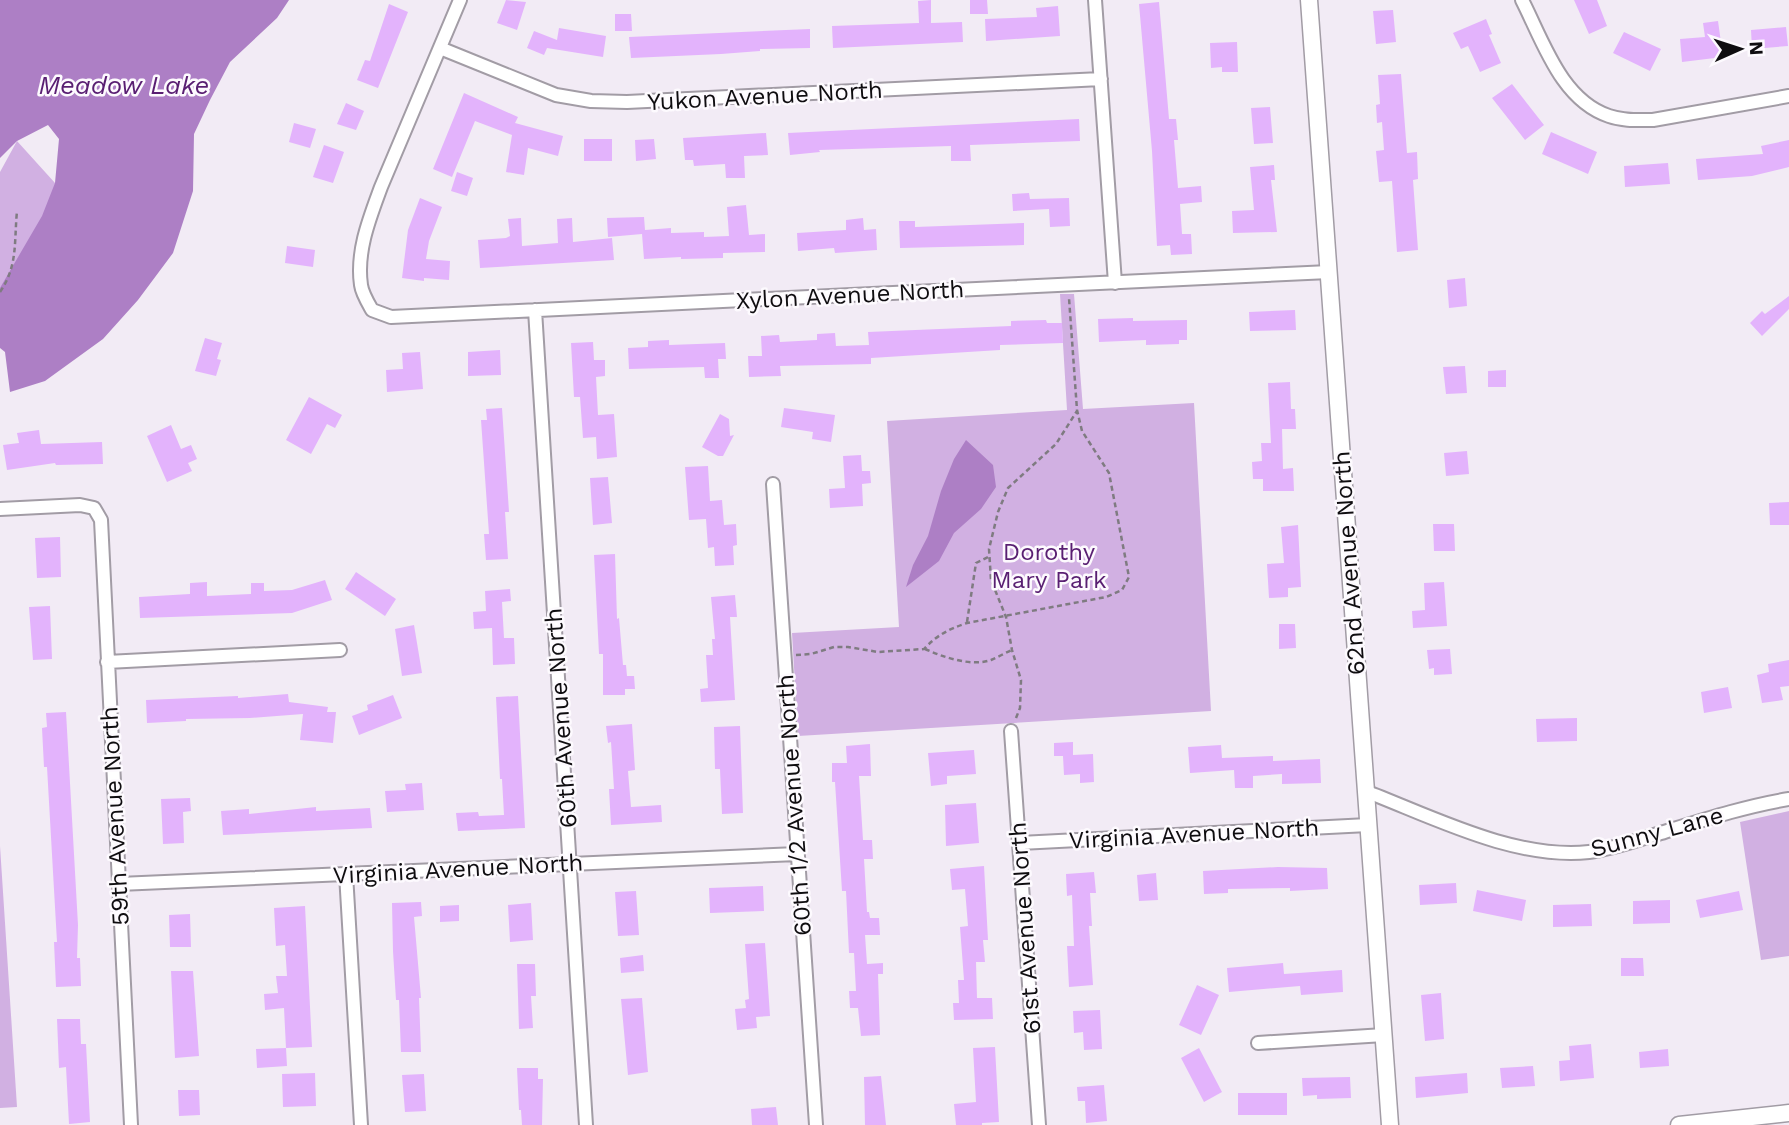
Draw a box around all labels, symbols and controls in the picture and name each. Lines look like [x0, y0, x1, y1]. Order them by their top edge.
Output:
north arrow [1705, 14, 1775, 84]
text: N [1745, 40, 1768, 56]
water label: Meadow Lake [39, 70, 209, 100]
street label: Yukon Avenue North [647, 76, 883, 116]
street label: Xylon Avenue North [735, 275, 965, 315]
street label: 62nd Avenue North [1327, 450, 1371, 676]
park label: Dorothy Mary Park [991, 538, 1107, 594]
street label: 60th Avenue North [539, 607, 583, 829]
street label: 60th 1/2 Avenue North [771, 673, 817, 937]
street label: 59th Avenue North [95, 706, 135, 926]
street label: Sunny Lane [1588, 801, 1726, 863]
street label: Virginia Avenue North [1068, 813, 1320, 855]
street label: 61st Avenue North [1004, 821, 1046, 1035]
street label: Virginia Avenue North [332, 848, 584, 890]

